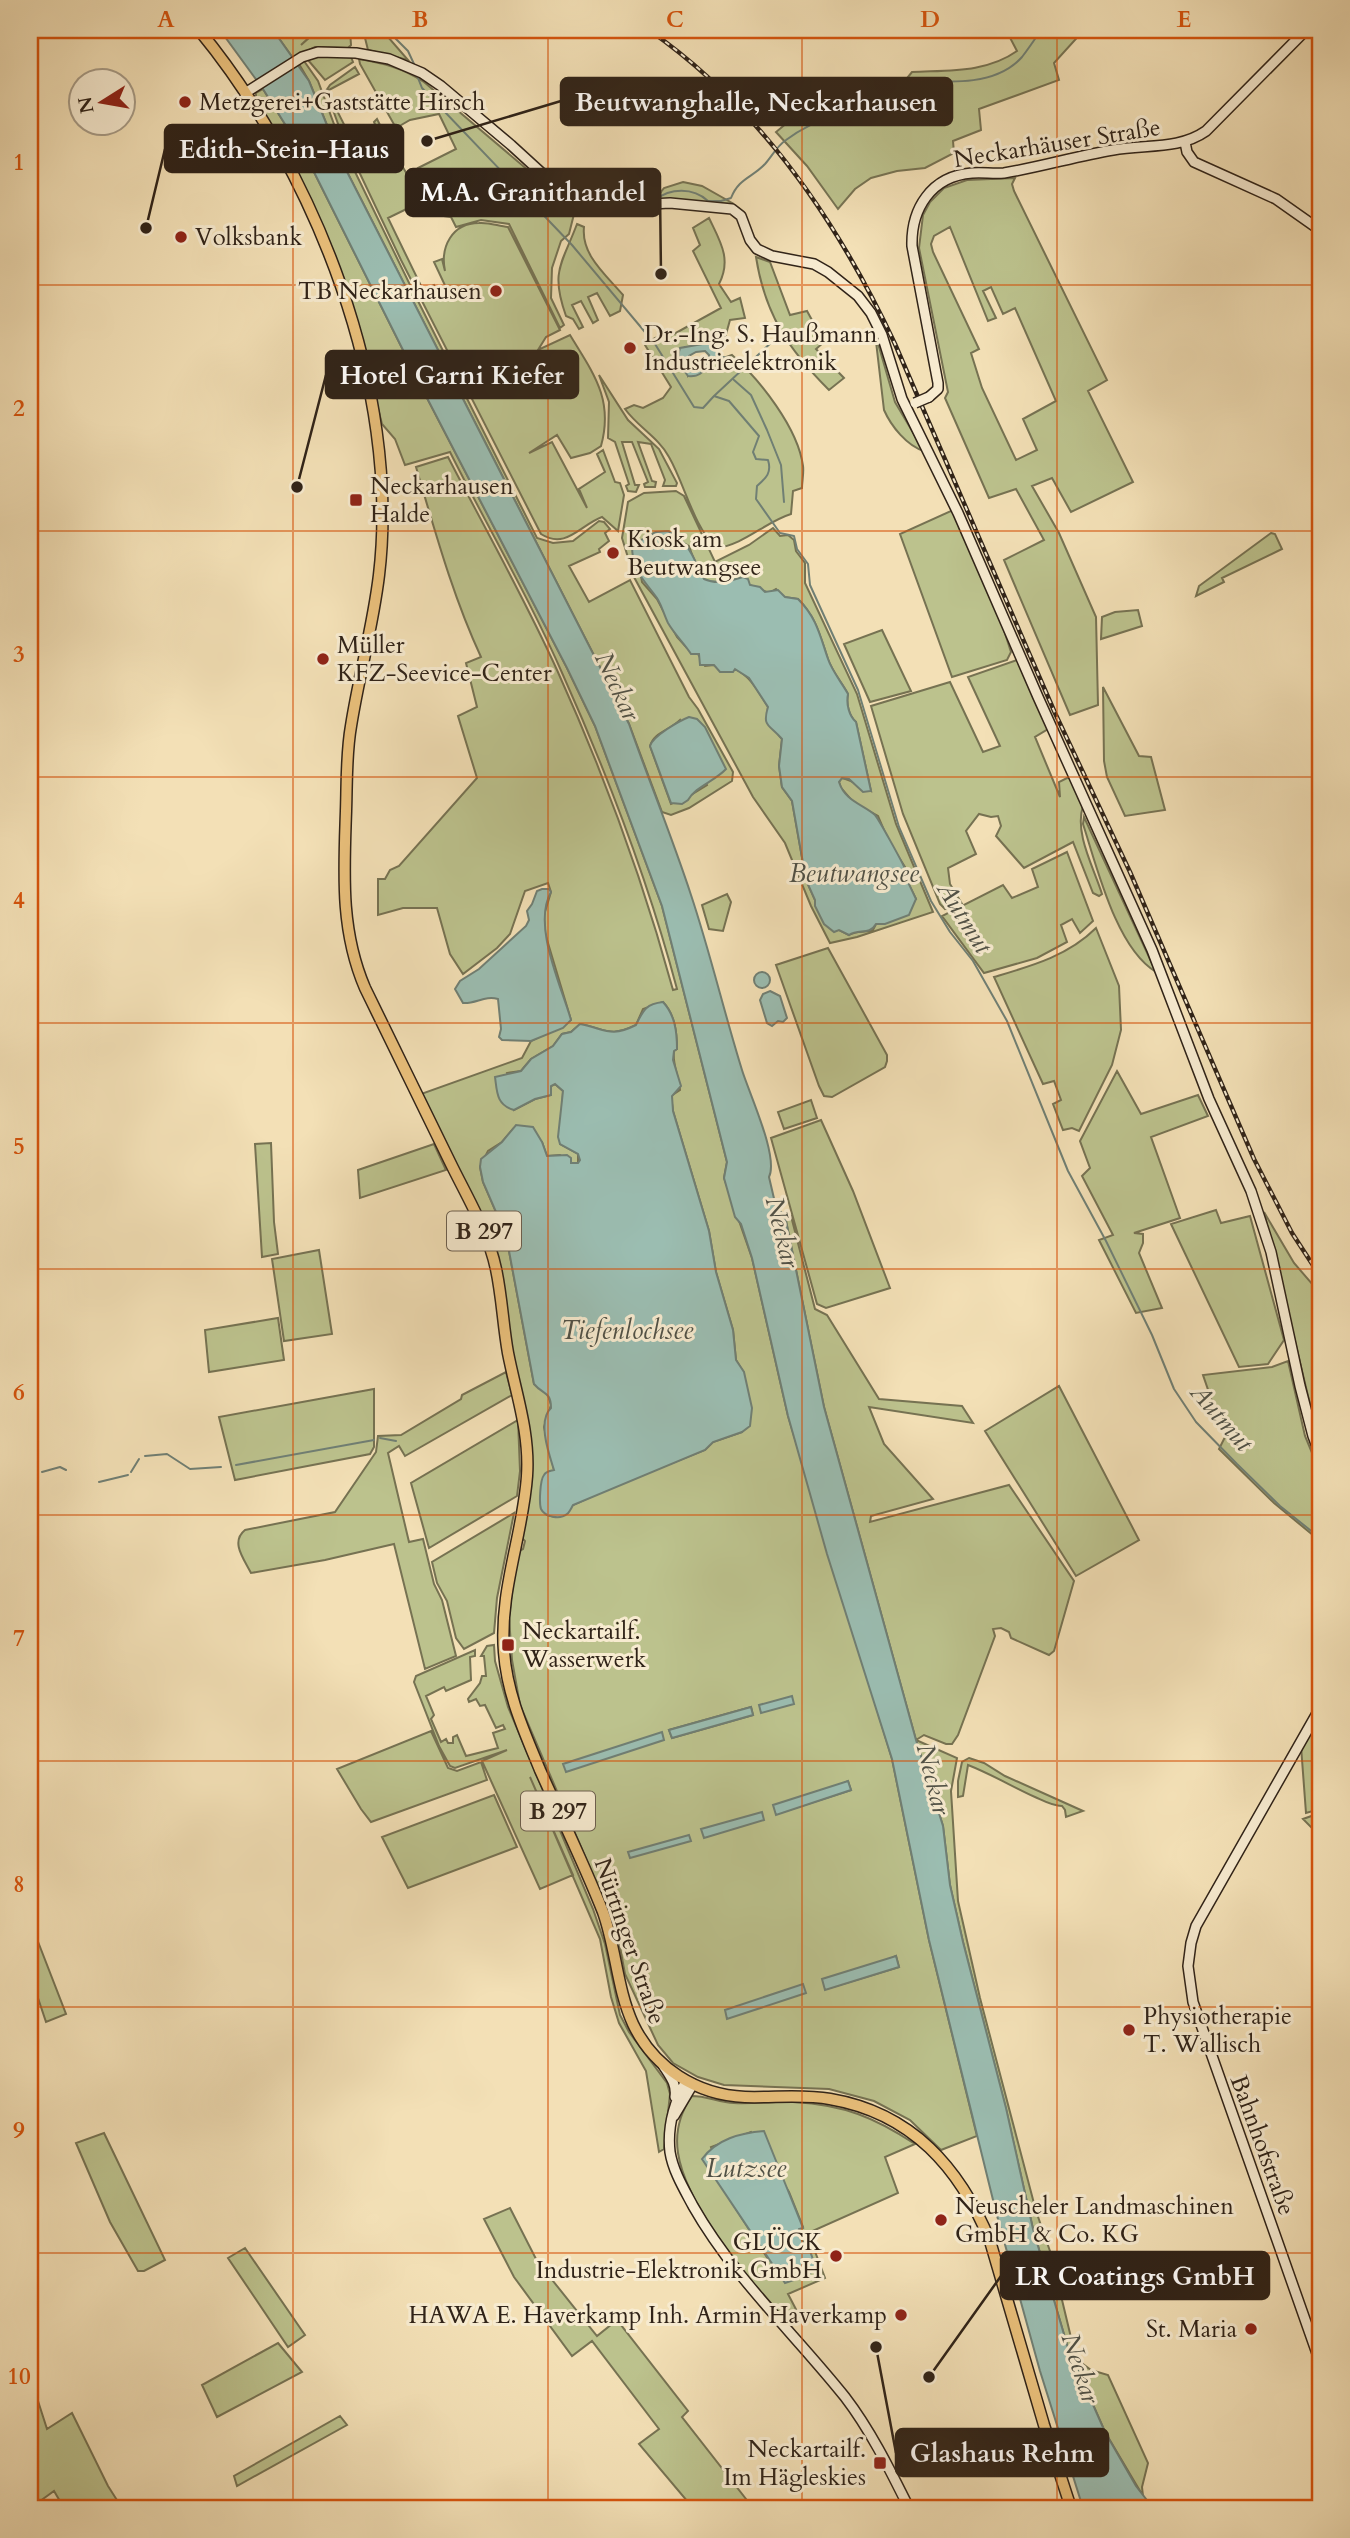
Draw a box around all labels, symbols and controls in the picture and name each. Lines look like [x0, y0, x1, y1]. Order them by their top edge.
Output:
text: A [157, 4, 175, 35]
text: B [412, 4, 428, 35]
text: C [666, 4, 684, 35]
text: D [920, 4, 940, 35]
text: E [1177, 4, 1191, 35]
north arrow [66, 66, 136, 136]
callout: Beutwanghalle, Neckarhausen [561, 78, 952, 125]
text: Beutwanghalle, Neckarhausen [575, 85, 938, 120]
place label: Metzgerei+Gaststätte Hirsch [199, 86, 485, 119]
text: N [72, 94, 101, 116]
marker: Metzgerei+Gaststätte Hirsch [177, 94, 193, 110]
street label: Neckarhäuser Straße [951, 111, 1163, 176]
callout: Edith-Stein-Haus [165, 125, 403, 172]
text: Edith-Stein-Haus [179, 132, 389, 167]
text: 1 [13, 147, 25, 178]
callout: M.A. Granithandel [406, 169, 660, 216]
text: M.A. Granithandel [420, 175, 646, 210]
place label: Volksbank [195, 221, 302, 254]
marker: Volksbank [173, 229, 189, 245]
place label: TB Neckarhausen [298, 275, 482, 308]
marker: TB Neckarhausen [488, 283, 504, 299]
place label: Dr.-Ing. S. Haußmann Industrieelektronik [644, 318, 878, 379]
marker: Dr.-Ing. S. Haußmann Industrieelektronik [622, 340, 638, 356]
callout: Hotel Garni Kiefer [326, 351, 578, 398]
text: Hotel Garni Kiefer [340, 358, 565, 393]
text: 2 [13, 393, 25, 424]
place label: Neckarhausen Halde [370, 470, 514, 531]
marker: Neckarhausen Halde [348, 492, 364, 508]
place label: Kiosk am Beutwangsee [627, 523, 762, 584]
marker: Kiosk am Beutwangsee [605, 545, 621, 561]
place label: Müller KFZ-Seevice-Center [337, 629, 552, 690]
text: 3 [13, 639, 25, 670]
water label: Neckar [586, 646, 649, 728]
marker: Müller KFZ-Seevice-Center [315, 651, 331, 667]
water label: Beutwangsee [789, 856, 920, 891]
water label: Autmut [928, 873, 1001, 961]
text: 4 [13, 885, 25, 916]
text: 5 [13, 1131, 25, 1162]
water label: Neckar [757, 1193, 809, 1273]
road number: B 297 [447, 1212, 521, 1250]
water label: Tiefenlochsee [561, 1313, 694, 1348]
water label: Autmut [1182, 1375, 1261, 1459]
text: 6 [13, 1377, 25, 1408]
place label: Neckartailf. Wasserwerk [521, 1615, 646, 1676]
text: 7 [13, 1623, 25, 1654]
marker: Neckartailf. Wasserwerk [500, 1637, 516, 1653]
water label: Neckar [908, 1740, 960, 1820]
road number: B 297 [521, 1792, 595, 1830]
street label: Nürtinger Straße [586, 1854, 673, 2029]
text: 8 [13, 1869, 25, 1900]
place label: Physiotherapie T. Wallisch [1143, 2000, 1292, 2061]
marker: Physiotherapie T. Wallisch [1121, 2022, 1137, 2038]
street label: Bahnhofstraße [1222, 2071, 1303, 2220]
text: 9 [13, 2115, 25, 2146]
water label: Lutzsee [706, 2151, 787, 2186]
place label: Neuscheler Landmaschinen GmbH & Co. KG [955, 2190, 1234, 2251]
marker: Neuscheler Landmaschinen GmbH & Co. KG [933, 2212, 949, 2228]
place label: GLÜCK Industrie-Elektronik GmbH [536, 2226, 822, 2287]
marker: GLÜCK Industrie-Elektronik GmbH [828, 2248, 844, 2264]
callout: LR Coatings GmbH [1001, 2252, 1269, 2299]
text: LR Coatings GmbH [1015, 2259, 1255, 2294]
place label: HAWA E. Haverkamp Inh. Armin Haverkamp [409, 2299, 887, 2332]
marker: HAWA E. Haverkamp Inh. Armin Haverkamp [893, 2307, 909, 2323]
place label: St. Maria [1146, 2313, 1238, 2346]
marker: St. Maria [1243, 2321, 1259, 2337]
water label: Neckar [1053, 2328, 1109, 2409]
text: 10 [7, 2361, 31, 2392]
callout: Glashaus Rehm [896, 2429, 1108, 2476]
place label: Neckartailf. Im Hägleskies [723, 2433, 866, 2494]
text: Glashaus Rehm [910, 2436, 1094, 2471]
marker: Neckartailf. Im Hägleskies [872, 2455, 888, 2471]

